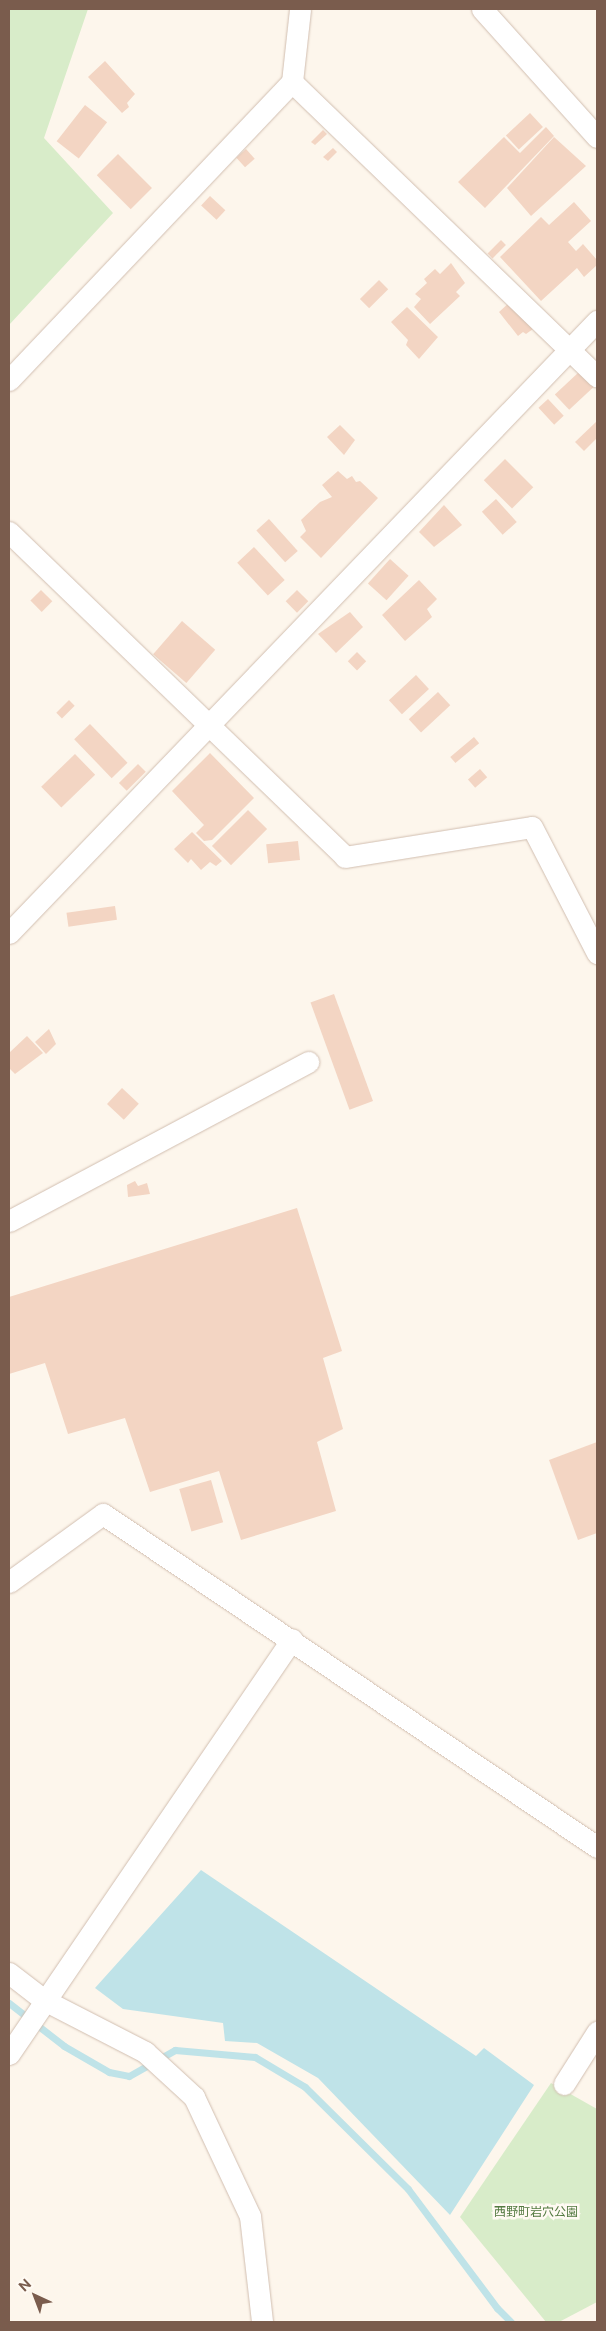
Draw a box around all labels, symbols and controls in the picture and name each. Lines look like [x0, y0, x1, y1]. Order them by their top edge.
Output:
park label: 西野町岩穴公園 [494, 2206, 578, 2220]
north arrow [10, 2271, 60, 2321]
text: N [15, 2275, 34, 2295]

